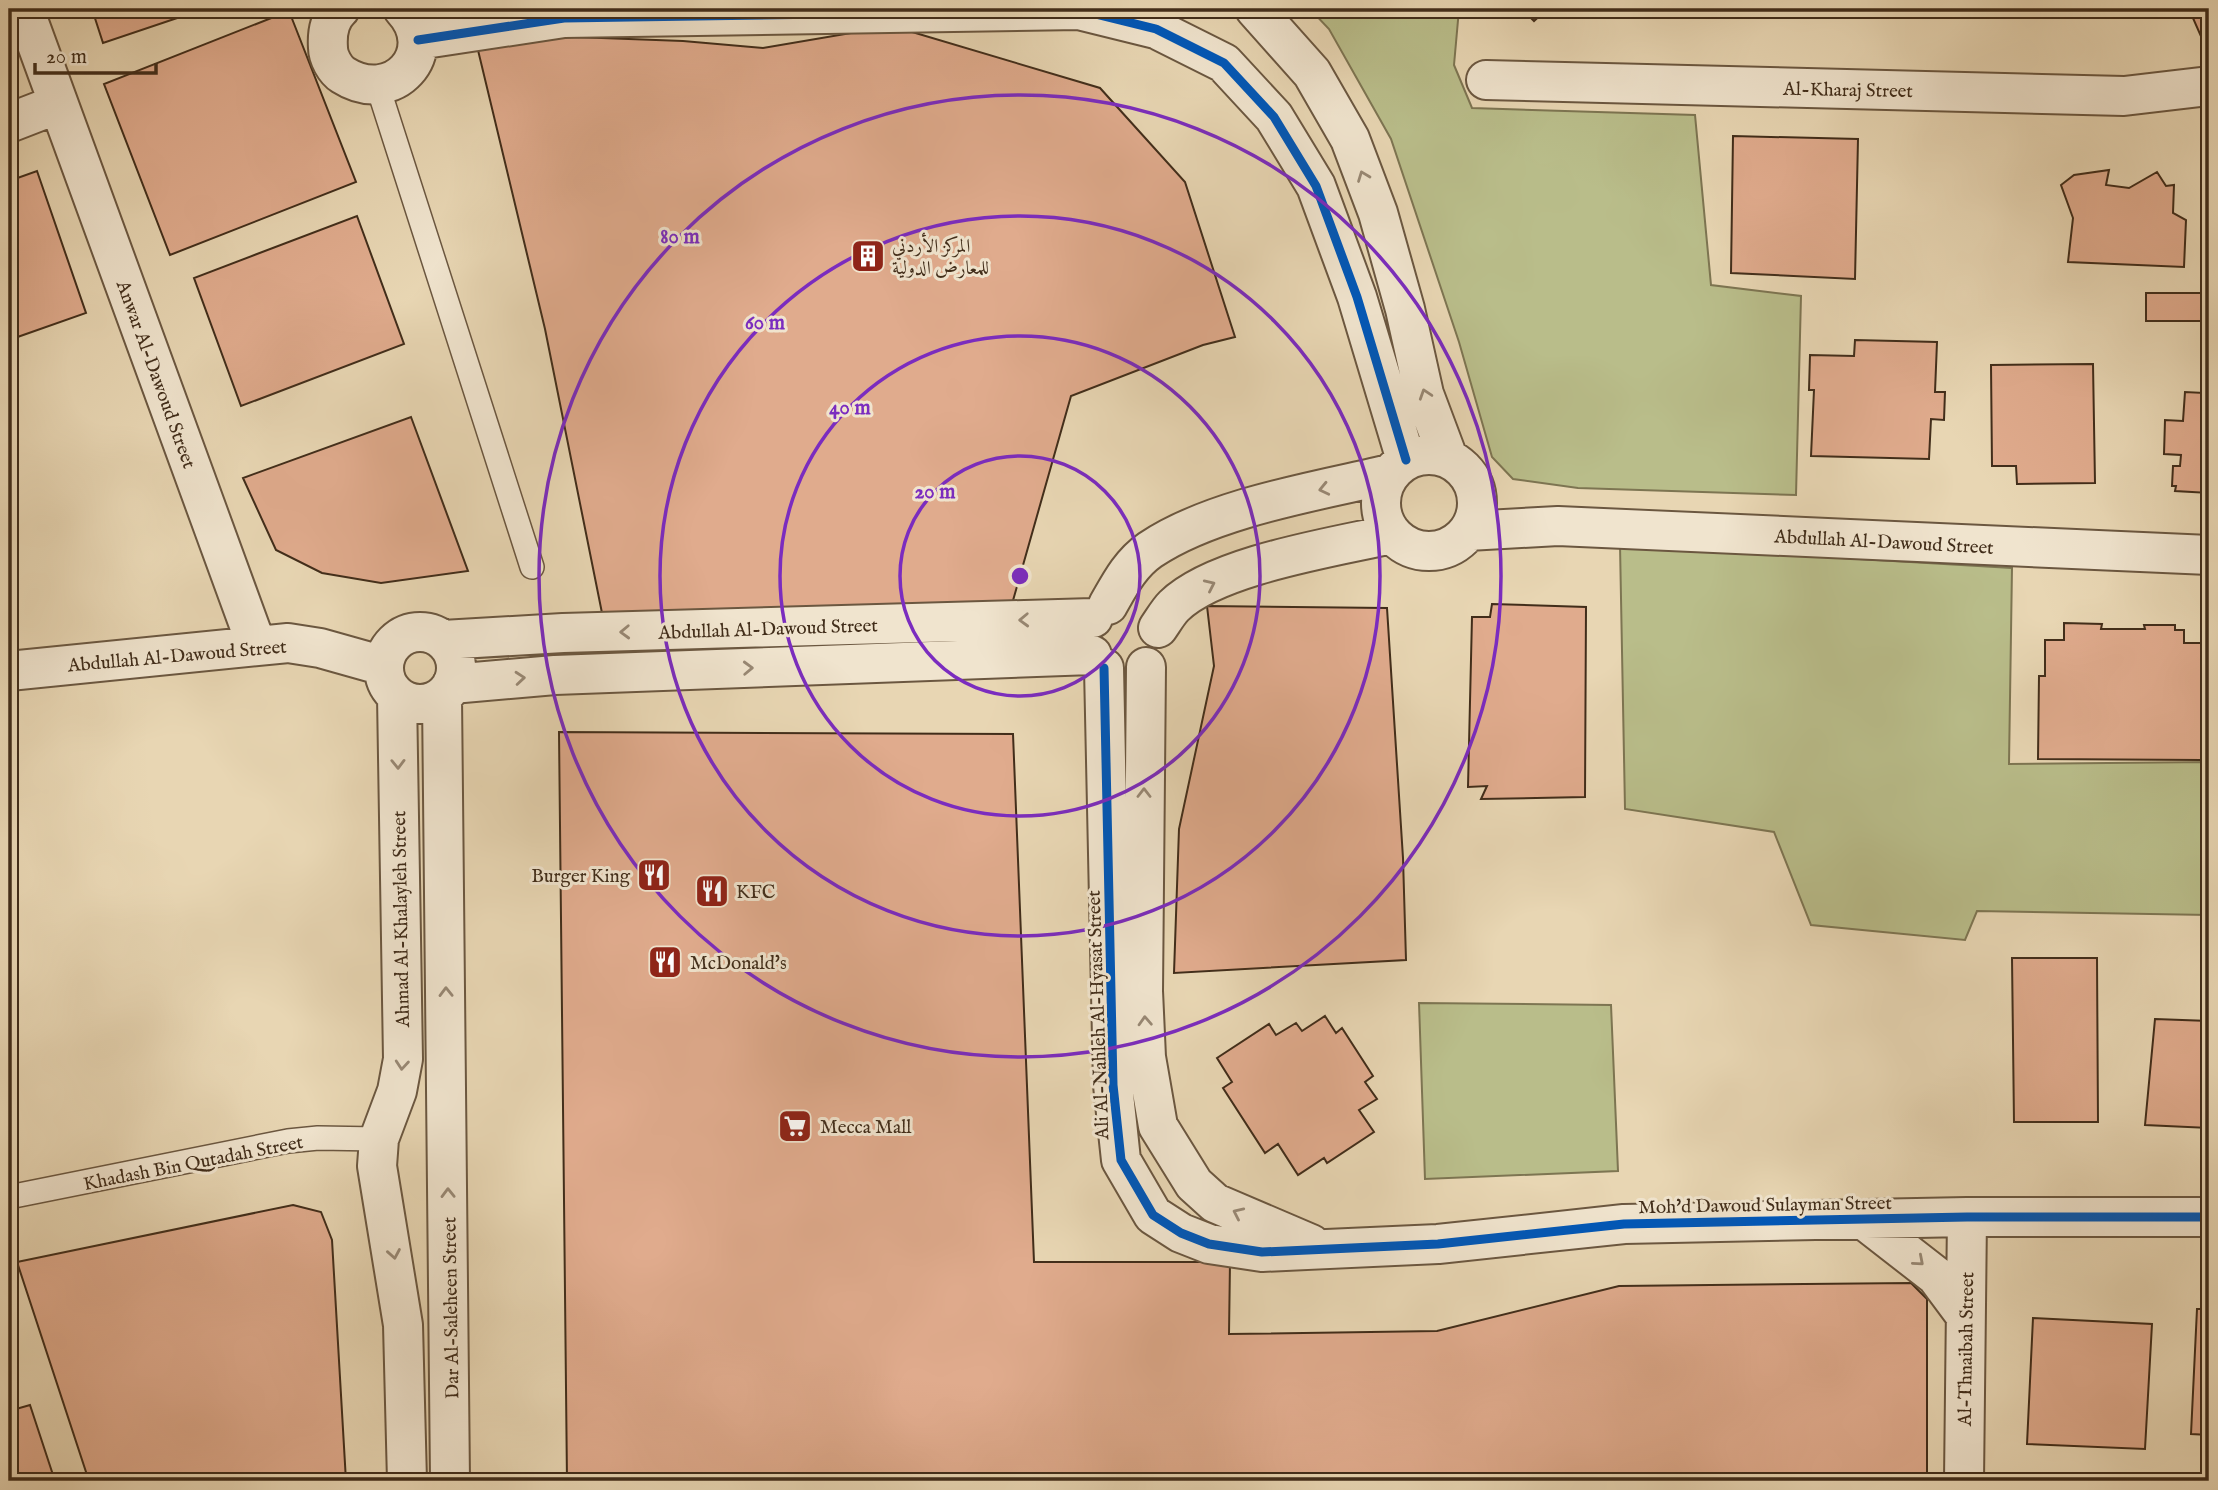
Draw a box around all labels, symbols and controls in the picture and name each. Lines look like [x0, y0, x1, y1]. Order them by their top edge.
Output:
scale bar [35, 32, 156, 76]
text: 20 m [46, 44, 87, 71]
street label: Al-Kharaj Street [1782, 78, 1914, 104]
one-way arrow [1358, 170, 1372, 182]
text: 80 m [660, 224, 700, 251]
place label: المركز الأردني للمعارض الدولية [892, 232, 989, 281]
building icon: المركز الأردني للمعارض الدولية [849, 237, 887, 275]
street label: Anwar Al-Dawoud Street [110, 276, 200, 472]
text: 60 m [745, 310, 786, 337]
one-way arrow [1419, 389, 1433, 401]
text: 40 m [829, 395, 871, 422]
text: 20 m [915, 479, 956, 506]
one-way arrow [1318, 481, 1330, 496]
street label: Abdullah Al-Dawoud Street [1773, 525, 1995, 561]
centre of rings [1008, 564, 1032, 588]
one-way arrow [1202, 580, 1215, 594]
one-way arrow [1019, 613, 1030, 628]
street label: Abdullah Al-Dawoud Street [657, 614, 879, 646]
one-way arrow [620, 624, 631, 639]
street label: Abdullah Al-Dawoud Street [66, 635, 288, 679]
one-way arrow [742, 661, 753, 676]
one-way arrow [515, 671, 526, 686]
one-way arrow [390, 759, 406, 770]
one-way arrow [1137, 788, 1152, 799]
street label: Ahmad Al-Khalayleh Street [388, 810, 416, 1029]
restaurant icon: Burger King [635, 856, 673, 894]
place label: Burger King [531, 865, 631, 889]
restaurant icon: KFC [693, 872, 731, 910]
place label: KFC [736, 881, 775, 905]
street label: Ali Al-Nahleh Al-Hyasat Street [1083, 889, 1115, 1141]
restaurant icon: McDonald's [646, 943, 684, 981]
place label: McDonald's [690, 952, 787, 976]
one-way arrow [438, 987, 454, 997]
one-way arrow [1137, 1015, 1152, 1026]
one-way arrow [395, 1059, 410, 1070]
supermarket icon: Mecca Mall [776, 1107, 814, 1145]
place label: Mecca Mall [820, 1116, 912, 1140]
street label: Khadash Bin Qutadah Street [82, 1131, 306, 1197]
one-way arrow [440, 1187, 456, 1197]
street label: Moh'd Dawoud Sulayman Street [1638, 1192, 1892, 1220]
one-way arrow [1232, 1207, 1245, 1221]
street label: Dar Al-Saleheen Street [438, 1216, 466, 1399]
one-way arrow [386, 1248, 401, 1260]
one-way arrow [1910, 1253, 1923, 1265]
street label: Al-Thnaibah Street [1954, 1271, 1980, 1427]

